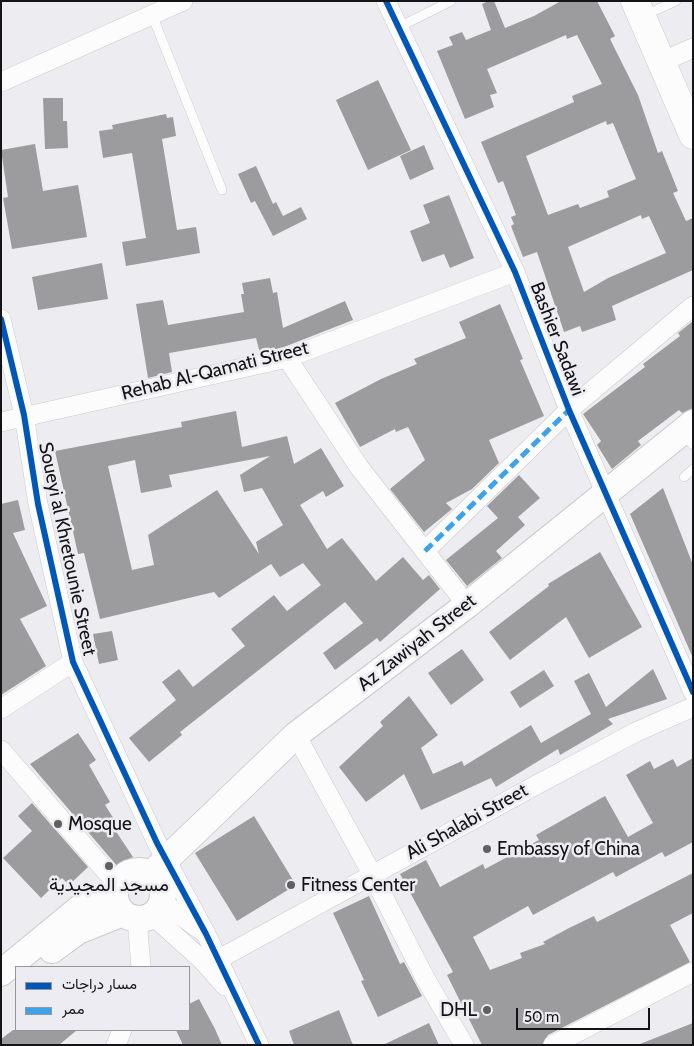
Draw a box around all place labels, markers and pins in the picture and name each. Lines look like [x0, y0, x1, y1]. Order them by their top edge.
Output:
place label: Mosque [68, 813, 132, 835]
marker: Mosque [52, 818, 64, 830]
place label: Embassy of China [497, 838, 640, 860]
marker: Embassy of China [481, 843, 493, 855]
marker: مسجد المجيدية [103, 860, 115, 872]
place label: مسجد المجيدية [49, 874, 169, 896]
place label: Fitness Center [301, 874, 415, 896]
marker: Fitness Center [285, 879, 297, 891]
place label: DHL [440, 999, 477, 1021]
marker: DHL [481, 1004, 493, 1016]

